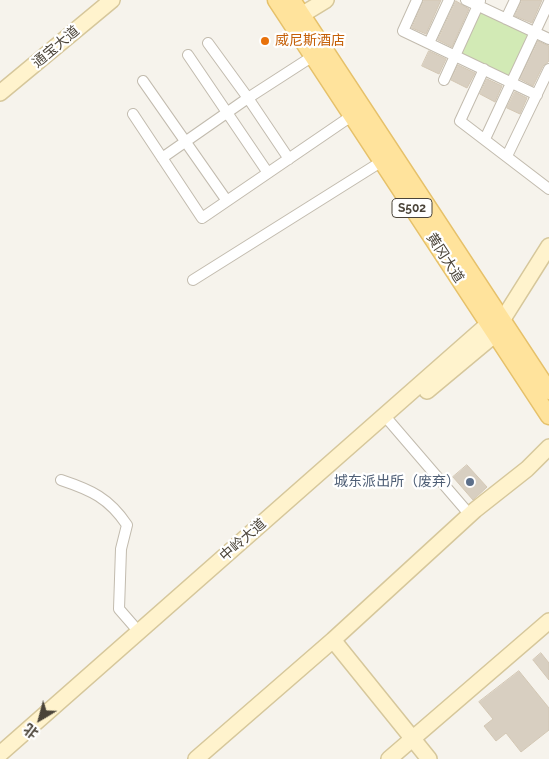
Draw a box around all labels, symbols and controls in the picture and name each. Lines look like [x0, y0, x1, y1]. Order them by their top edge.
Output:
street label: 通宝大道 [29, 23, 83, 71]
place label: 威尼斯酒店 [275, 33, 345, 49]
marker: 威尼斯酒店 [259, 35, 271, 47]
road number: S502 [392, 198, 432, 218]
street label: 黄冈大道 [423, 230, 467, 286]
place label: 城东派出所（废弃） [334, 474, 460, 490]
marker: 城东派出所（废弃） [464, 476, 476, 488]
street label: 中岭大道 [216, 515, 270, 565]
north arrow [15, 694, 65, 744]
text: 北 [21, 720, 41, 742]

